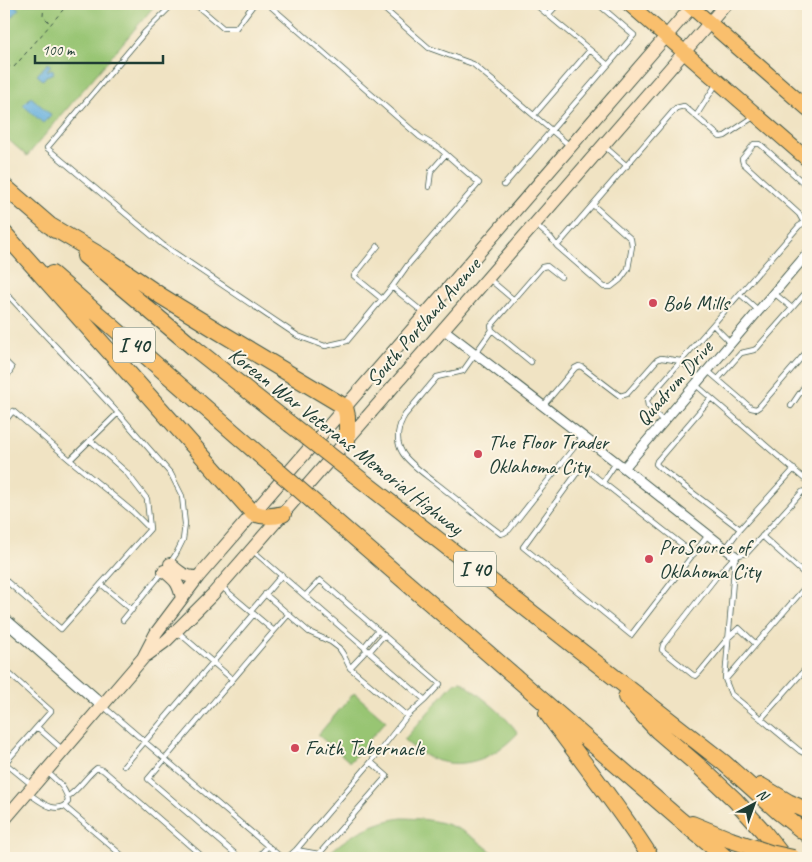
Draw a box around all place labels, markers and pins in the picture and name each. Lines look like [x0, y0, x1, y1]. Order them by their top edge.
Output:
place label: Bob Mills [663, 290, 731, 316]
marker: Bob Mills [647, 297, 659, 309]
place label: The Floor Trader Oklahoma City [488, 429, 610, 479]
marker: The Floor Trader Oklahoma City [472, 448, 484, 460]
place label: ProSource of Oklahoma City [659, 534, 762, 584]
marker: ProSource of Oklahoma City [643, 553, 655, 565]
place label: Faith Tabernacle [305, 735, 425, 761]
marker: Faith Tabernacle [289, 742, 301, 754]

